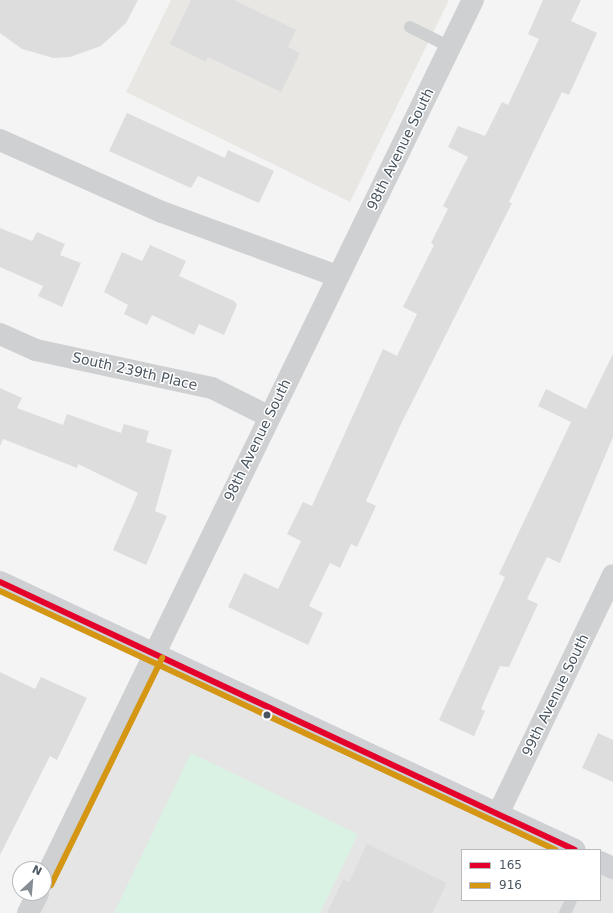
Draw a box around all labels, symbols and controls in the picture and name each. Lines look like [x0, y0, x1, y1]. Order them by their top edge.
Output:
street label: 98th Avenue South [363, 85, 437, 213]
street label: South 239th Place [71, 348, 199, 394]
street label: 98th Avenue South [220, 376, 294, 504]
street label: 99th Avenue South [518, 631, 592, 759]
unlabelled marker [262, 710, 272, 720]
legend [461, 849, 601, 901]
text: 165 [499, 858, 522, 872]
north arrow [12, 861, 52, 901]
text: N [30, 863, 44, 879]
text: 916 [499, 878, 522, 892]

